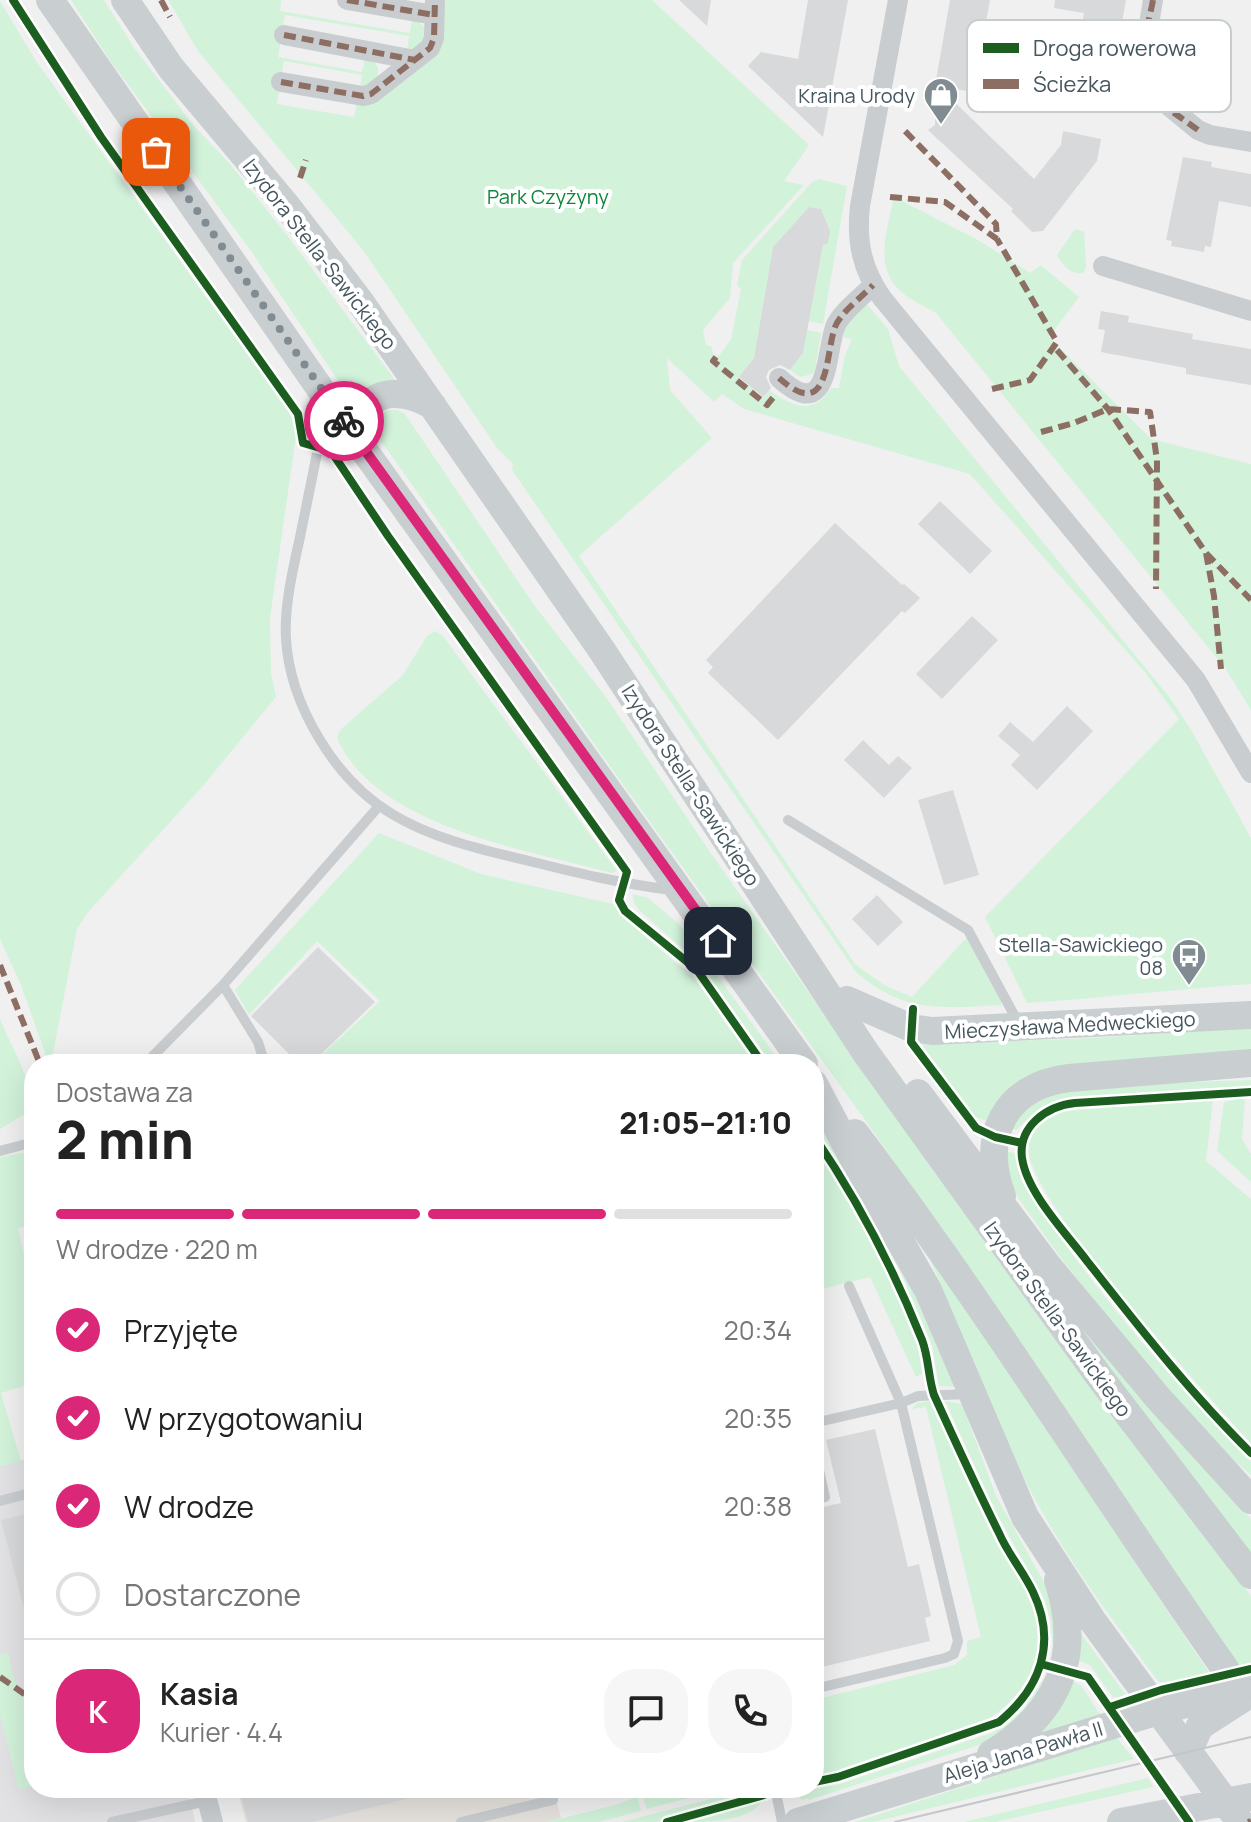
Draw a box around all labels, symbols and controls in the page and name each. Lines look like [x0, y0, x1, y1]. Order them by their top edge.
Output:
legend [967, 20, 1231, 112]
text: Droga rowerowa [1033, 33, 1196, 63]
text: Ścieżka [1033, 69, 1111, 99]
shop icon: Kraina Urody [922, 76, 960, 126]
place label: Kraina Urody [798, 82, 915, 109]
pin [122, 118, 190, 186]
icon: bag [134, 130, 178, 174]
street label: Izydora Stella-Sawickiego [237, 153, 403, 355]
park label: Park Czyżyny [487, 183, 609, 210]
courier [304, 381, 384, 461]
icon: bike [322, 399, 366, 443]
street label: Izydora Stella-Sawickiego [616, 679, 766, 891]
pin [684, 907, 752, 975]
icon: home [696, 919, 740, 963]
place label: Stella-Sawickiego 08 [998, 931, 1163, 981]
bus stop icon: Stella-Sawickiego 08 [1170, 937, 1208, 987]
street label: Mieczysława Medweckiego [944, 1005, 1196, 1045]
text: Dostawa za [56, 1074, 193, 1110]
text: 21:05–21:10 [619, 1102, 792, 1143]
text: 2 min [56, 1104, 194, 1175]
street label: Izydora Stella-Sawickiego [978, 1216, 1138, 1422]
text: W drodze · 220 m [56, 1231, 258, 1267]
icon: check [56, 1308, 100, 1352]
text: Przyjęte [124, 1310, 238, 1351]
text: 20:34 [724, 1312, 792, 1348]
icon: check [56, 1396, 100, 1440]
text: W przygotowaniu [124, 1398, 363, 1439]
text: 20:35 [724, 1400, 792, 1436]
icon: check [56, 1484, 100, 1528]
text: W drodze [124, 1486, 254, 1527]
text: 20:38 [724, 1488, 792, 1524]
text: Dostarczone [124, 1574, 301, 1615]
button: chat [604, 1669, 688, 1753]
button: phone [708, 1669, 792, 1753]
text: Kasia [160, 1673, 239, 1714]
text: K [88, 1691, 108, 1732]
text: Kurier · 4.4 [160, 1714, 283, 1750]
street label: Aleja Jana Pawła II [940, 1715, 1106, 1789]

